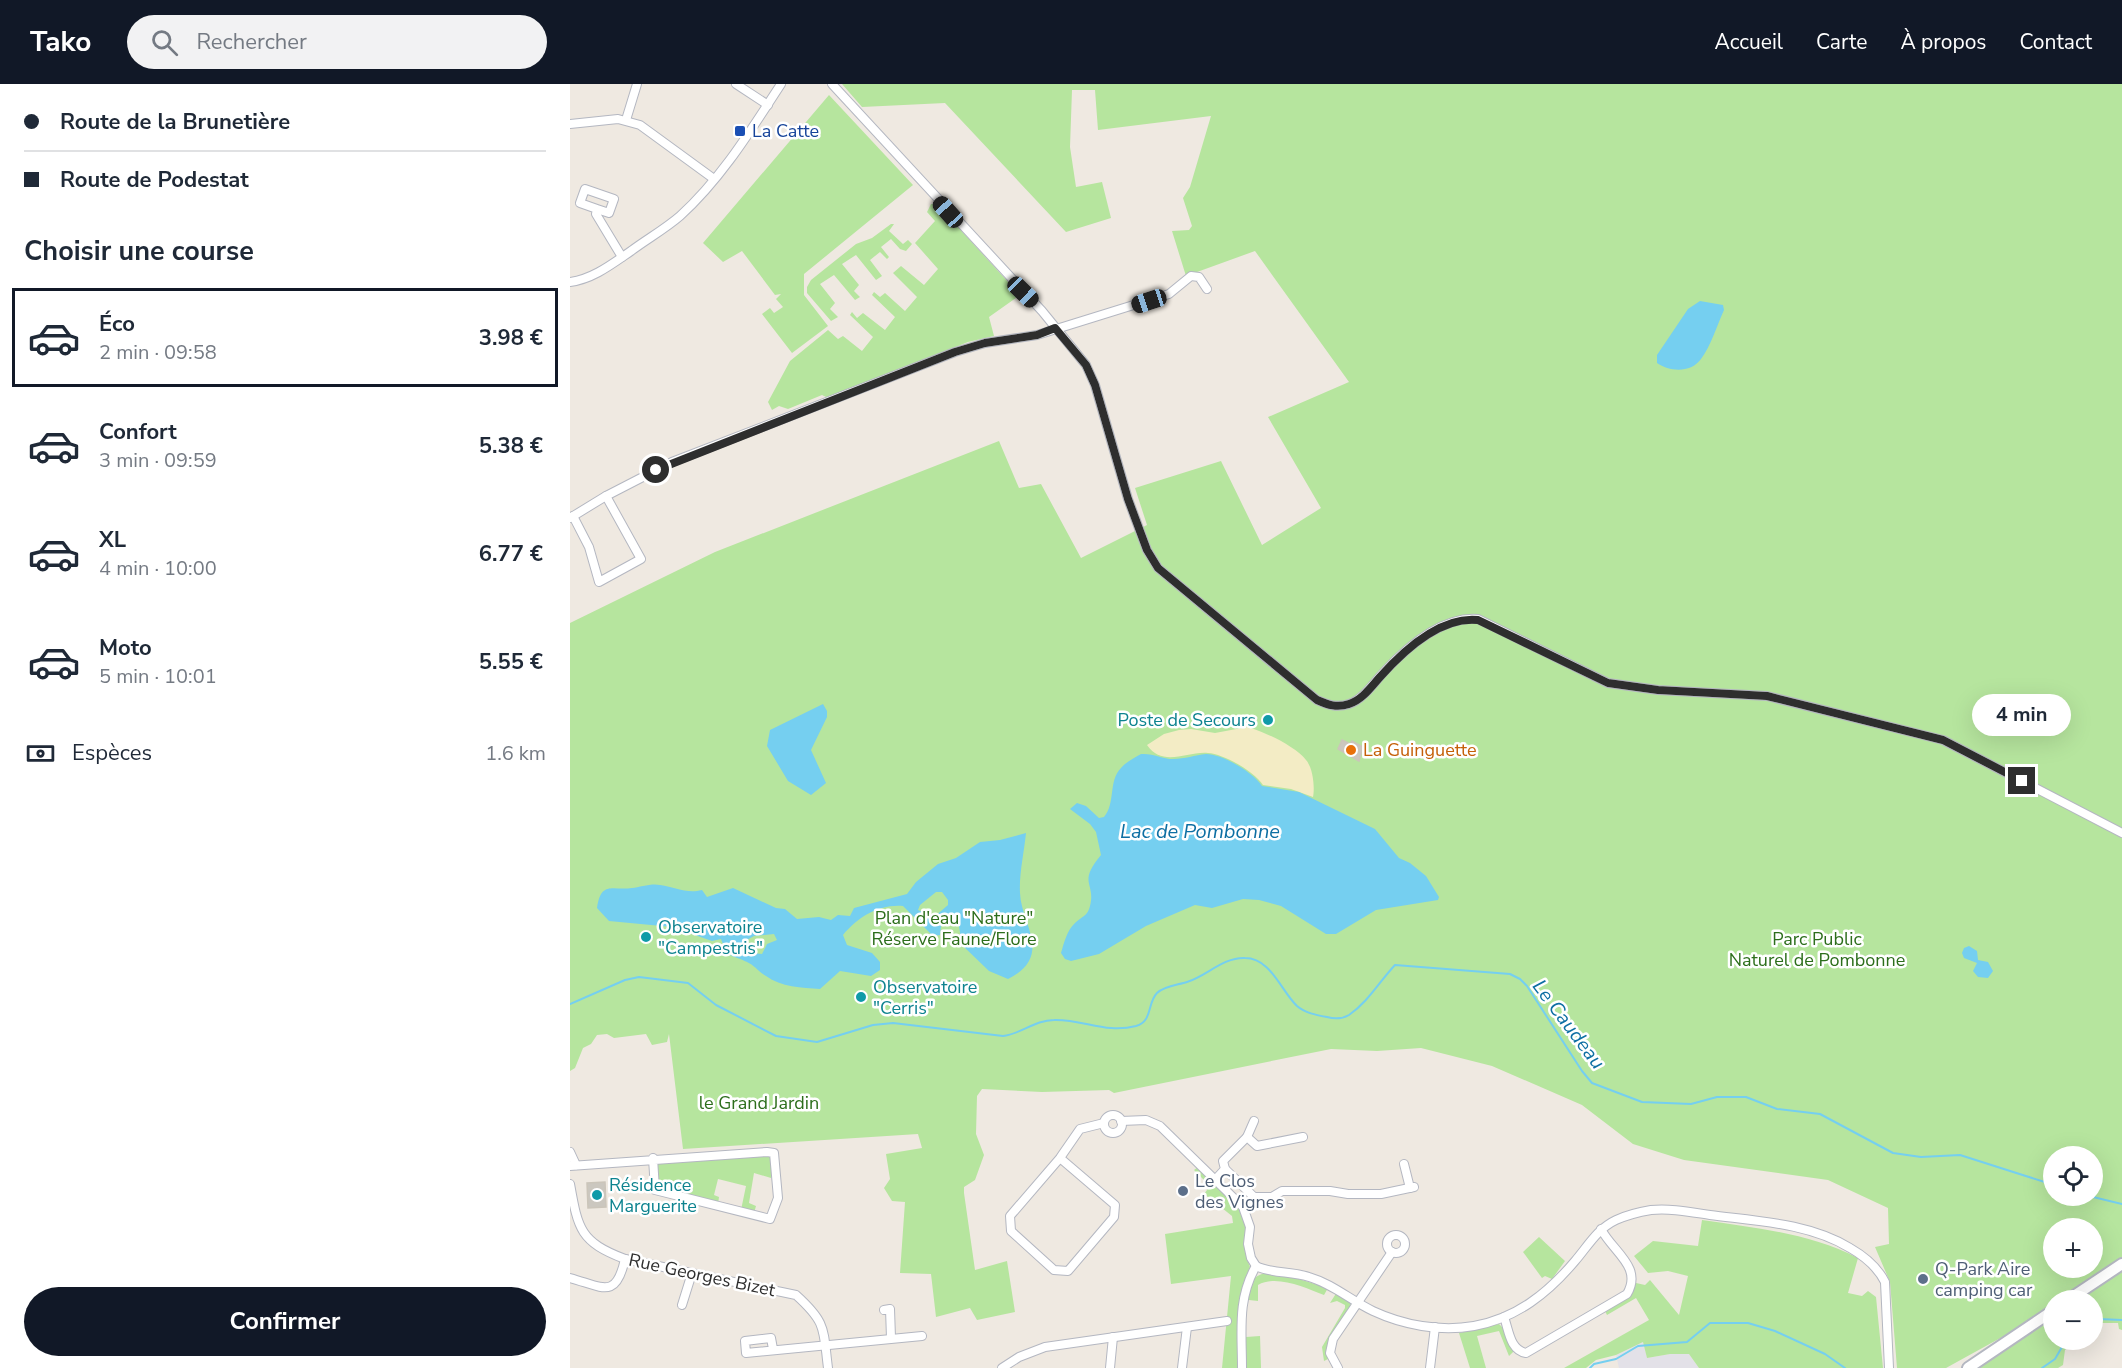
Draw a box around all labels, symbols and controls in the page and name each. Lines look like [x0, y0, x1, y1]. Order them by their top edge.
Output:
search box [127, 15, 547, 69]
text: Tako [30, 23, 91, 61]
icon: search [148, 26, 181, 59]
text: Rechercher [196, 27, 307, 57]
text: Accueil [1714, 28, 1783, 56]
text: Carte [1816, 28, 1867, 56]
text: À propos [1900, 28, 1986, 56]
text: Contact [2019, 28, 2092, 56]
text: Route de la Brunetière [60, 107, 290, 137]
place label: La Catte [752, 119, 819, 143]
marker: La Catte [733, 124, 747, 138]
text: Route de Podestat [60, 165, 249, 195]
car [929, 193, 967, 231]
text: Choisir une course [24, 233, 254, 270]
car [1004, 273, 1042, 311]
car [1129, 287, 1169, 315]
text: Éco [99, 309, 135, 339]
icon: car [27, 311, 81, 365]
text: 3.98 € [479, 323, 543, 353]
text: 2 min · 09:58 [99, 339, 217, 366]
text: Confort [99, 417, 177, 447]
icon: car [27, 419, 81, 473]
text: 5.38 € [479, 431, 543, 461]
text: 3 min · 09:59 [99, 447, 217, 474]
route start [642, 456, 669, 483]
text: XL [99, 525, 126, 555]
icon: car [27, 527, 81, 581]
text: 6.77 € [479, 539, 543, 569]
text: 4 min · 10:00 [99, 555, 217, 582]
text: Moto [99, 633, 152, 663]
icon: car [27, 635, 81, 689]
text: 5.55 € [479, 647, 543, 677]
text: 5 min · 10:01 [99, 663, 217, 690]
callout: 4 min [1972, 694, 2072, 736]
text: 4 min [1996, 701, 2047, 728]
place label: Poste de Secours [1117, 708, 1256, 732]
marker: Poste de Secours [1261, 713, 1275, 727]
icon: cash [24, 737, 57, 770]
text: Espèces [72, 738, 152, 768]
place label: La Guinguette [1363, 738, 1477, 762]
text: 1.6 km [485, 740, 546, 767]
marker: La Guinguette [1344, 743, 1358, 757]
route end [2008, 767, 2035, 794]
water label: Lac de Pombonne [1120, 818, 1280, 845]
park label: Plan d'eau "Nature" Réserve Faune/Flore [871, 906, 1037, 951]
place label: Observatoire "Campestris" [658, 915, 763, 960]
park label: Parc Public Naturel de Pombonne [1729, 927, 1905, 972]
marker: Observatoire "Campestris" [639, 930, 653, 944]
water label: Le Caudeau [1526, 974, 1611, 1075]
place label: Observatoire "Cerris" [873, 975, 977, 1020]
marker: Observatoire "Cerris" [854, 990, 868, 1004]
park label: le Grand Jardin [699, 1091, 819, 1115]
map controls [2043, 1146, 2103, 1350]
button: locate [2043, 1146, 2103, 1206]
place label: Le Clos des Vignes [1195, 1169, 1284, 1214]
place label: Résidence Marguerite [609, 1173, 697, 1218]
marker: Le Clos des Vignes [1176, 1184, 1190, 1198]
marker: Résidence Marguerite [590, 1188, 604, 1202]
button: + [2043, 1218, 2103, 1278]
street label: Rue Georges Bizet [627, 1248, 778, 1302]
place label: Q-Park Aire camping car [1935, 1257, 2033, 1302]
marker: Q-Park Aire camping car [1916, 1272, 1930, 1286]
button: Confirmer [24, 1287, 546, 1356]
button: − [2043, 1290, 2103, 1350]

